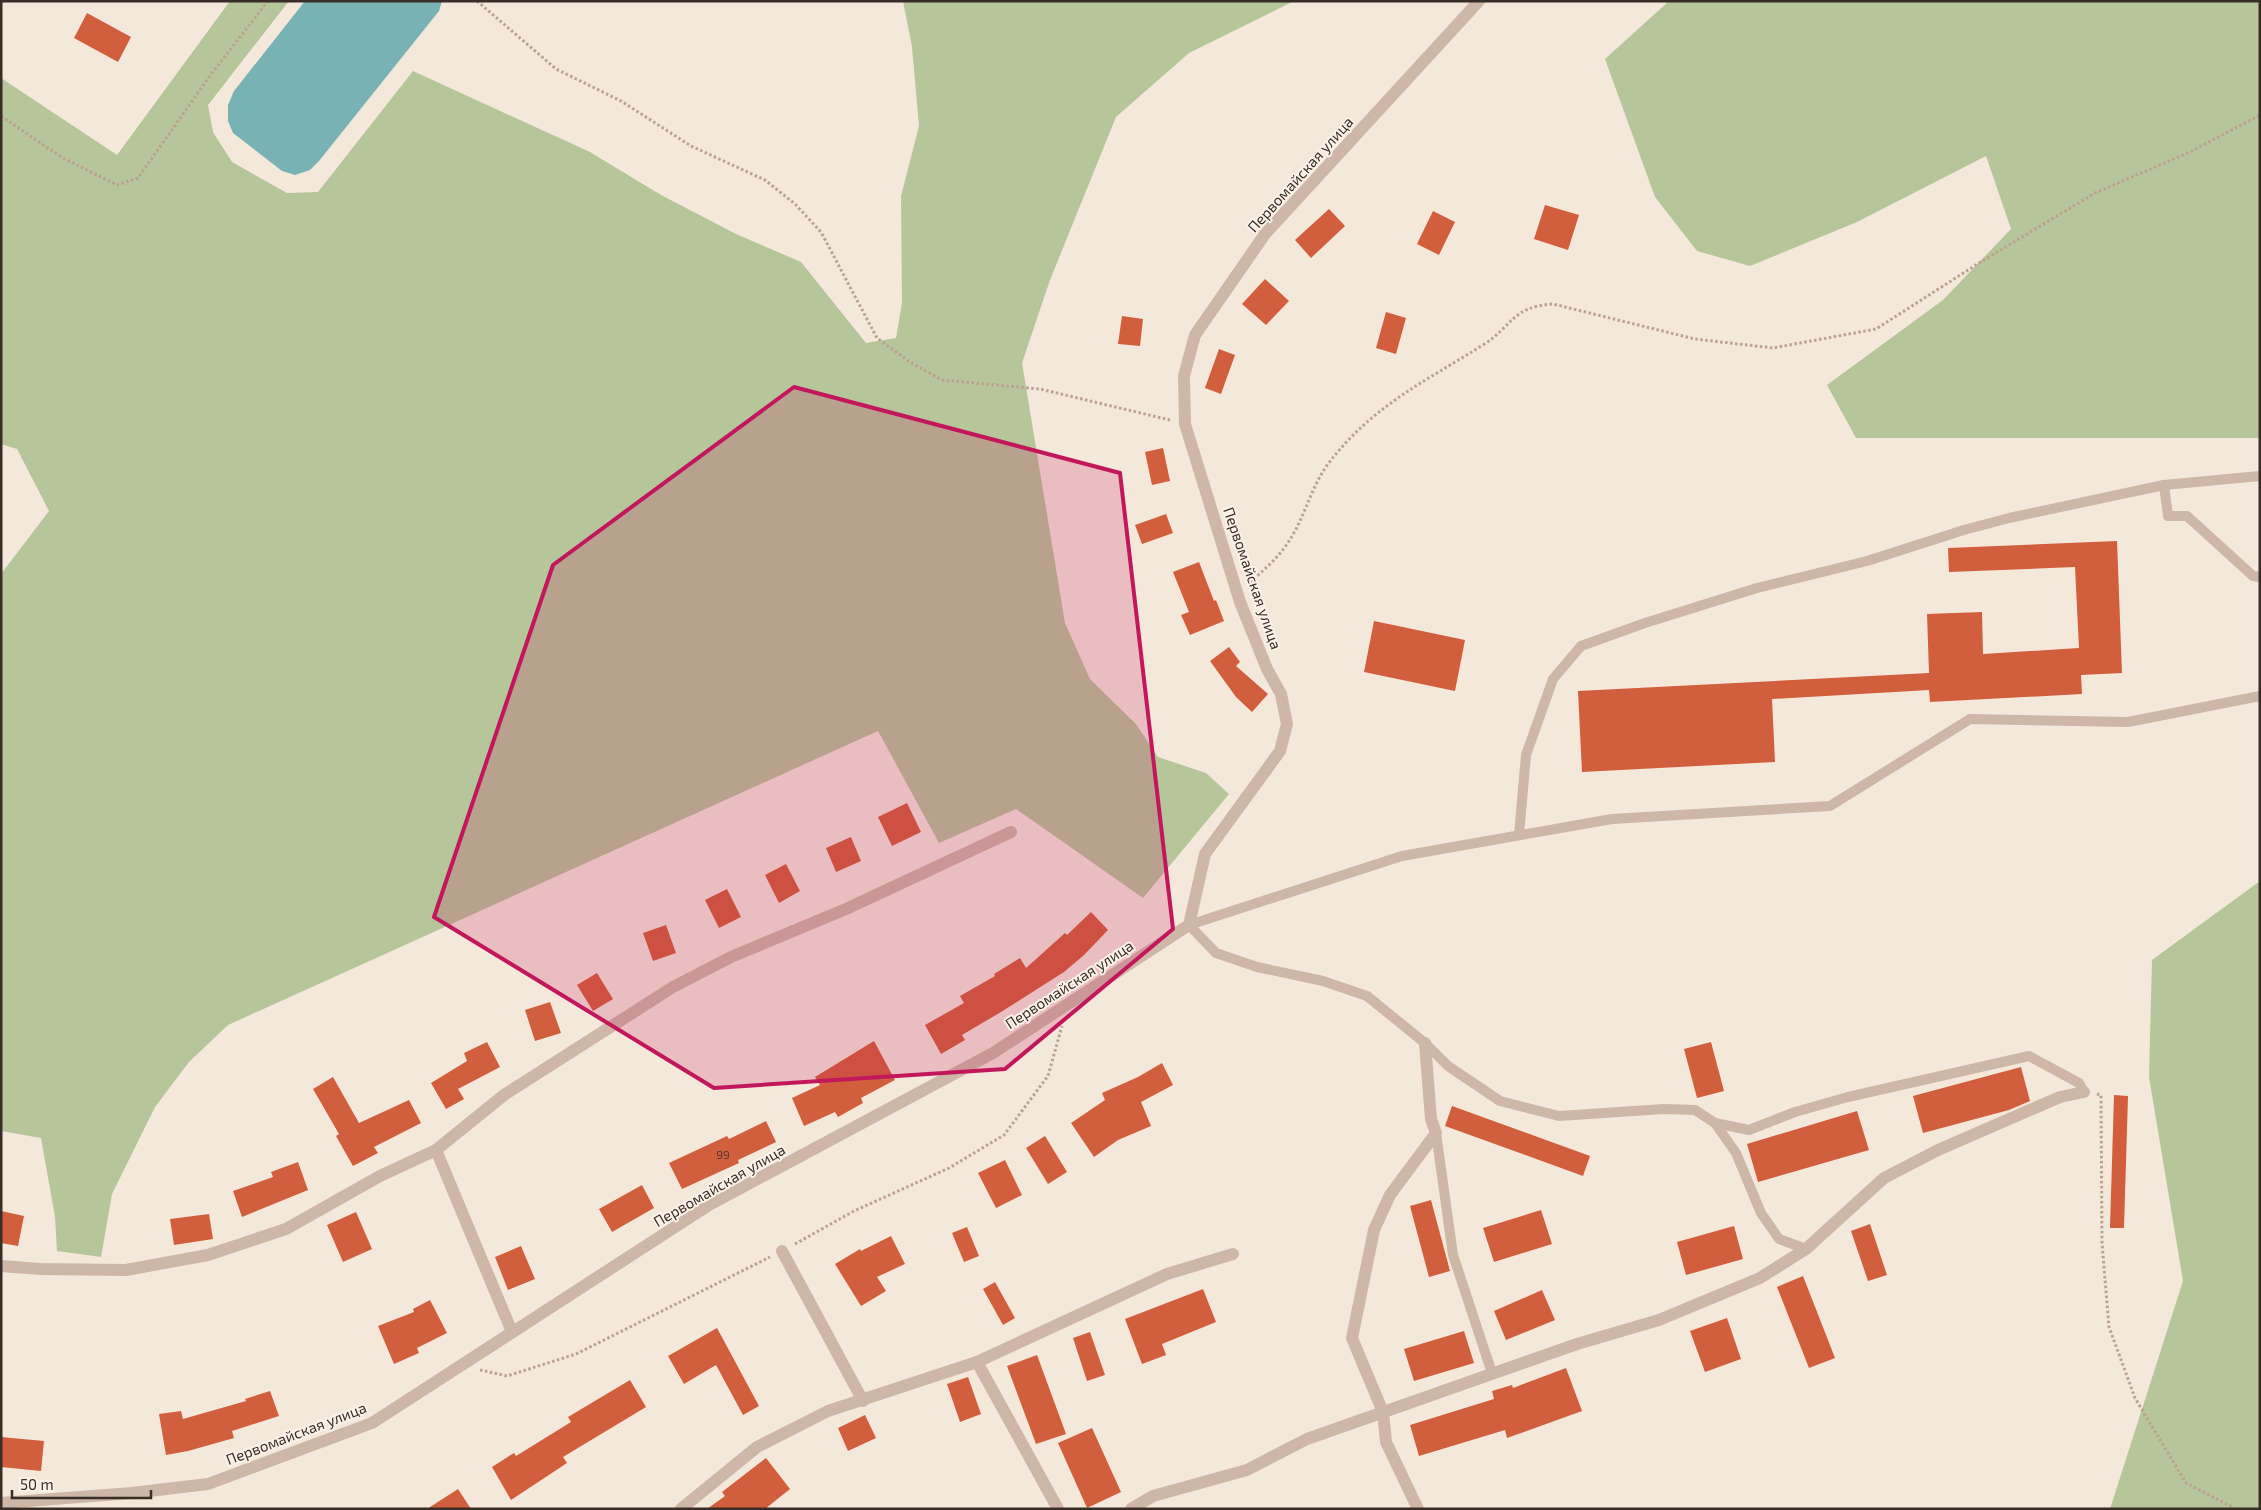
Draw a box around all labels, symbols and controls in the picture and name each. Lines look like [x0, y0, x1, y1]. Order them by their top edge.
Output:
street label: Первомайская улица [1243, 113, 1357, 236]
street label: Первомайская улица [1219, 505, 1286, 652]
street label: Первомайская улица [1002, 936, 1137, 1033]
street label: Первомайская улица [650, 1140, 789, 1231]
house number: 99 [716, 1147, 730, 1161]
street label: Первомайская улица [223, 1398, 369, 1469]
scale bar [12, 1468, 151, 1500]
text: 50 m [20, 1475, 54, 1493]

